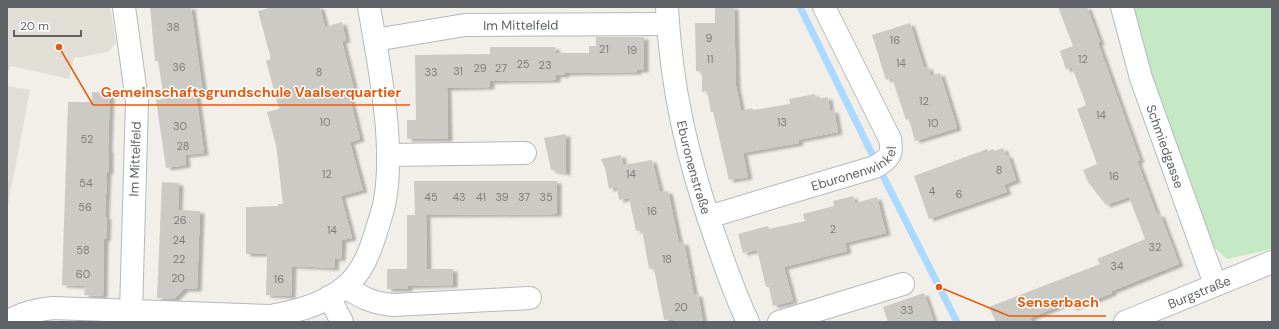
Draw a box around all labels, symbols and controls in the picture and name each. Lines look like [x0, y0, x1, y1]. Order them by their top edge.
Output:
scale bar [14, 12, 81, 38]
street label: Im Mittelfeld [483, 16, 558, 33]
text: 20 m [20, 18, 49, 34]
house number: 38 [166, 20, 180, 34]
house number: 9 [706, 31, 713, 45]
house number: 16 [890, 33, 900, 47]
house number: 21 [599, 42, 609, 56]
house number: 19 [627, 43, 637, 57]
house number: 11 [707, 52, 713, 66]
house number: 12 [1078, 52, 1088, 66]
house number: 14 [896, 56, 906, 70]
house number: 25 [516, 57, 530, 71]
house number: 23 [539, 58, 551, 72]
house number: 36 [172, 60, 186, 74]
house number: 29 [473, 61, 487, 75]
house number: 27 [495, 61, 507, 75]
house number: 31 [453, 64, 463, 78]
house number: 8 [316, 65, 322, 79]
house number: 33 [424, 65, 438, 79]
callout: Gemeinschaftsgrundschule Vaalserquartier [93, 79, 410, 105]
text: Gemeinschaftsgrundschule Vaalserquartier [101, 83, 402, 101]
house number: 12 [919, 94, 929, 108]
street label: Schmiedgasse [1143, 102, 1188, 190]
house number: 14 [1096, 108, 1106, 122]
house number: 10 [320, 115, 330, 129]
house number: 13 [777, 115, 787, 129]
house number: 10 [928, 116, 938, 130]
house number: 30 [173, 119, 187, 133]
street label: Eburonenstraße [673, 119, 715, 216]
street label: Im Mittelfeld [125, 121, 145, 197]
house number: 52 [81, 132, 93, 146]
house number: 28 [177, 139, 189, 153]
street label: Eburonenwinkel [809, 146, 899, 194]
house number: 8 [996, 163, 1002, 177]
house number: 12 [322, 167, 332, 181]
house number: 14 [626, 167, 636, 181]
house number: 16 [1109, 169, 1119, 183]
house number: 54 [79, 176, 93, 190]
house number: 4 [929, 184, 936, 198]
house number: 6 [956, 187, 963, 201]
house number: 45 [424, 190, 438, 204]
house number: 43 [452, 190, 466, 204]
house number: 41 [476, 190, 486, 204]
house number: 39 [495, 190, 509, 204]
house number: 37 [518, 190, 530, 204]
house number: 35 [539, 190, 553, 204]
house number: 56 [78, 200, 92, 214]
house number: 16 [647, 204, 657, 218]
house number: 26 [173, 213, 187, 227]
house number: 2 [830, 222, 836, 236]
house number: 14 [327, 223, 337, 237]
house number: 24 [173, 233, 186, 247]
house number: 32 [1149, 240, 1161, 254]
house number: 58 [76, 243, 90, 257]
house number: 22 [173, 252, 185, 266]
house number: 18 [662, 252, 672, 266]
house number: 34 [1110, 259, 1124, 273]
house number: 60 [76, 267, 90, 281]
house number: 20 [171, 271, 185, 285]
street label: Burgstraße [1165, 271, 1233, 312]
house number: 16 [274, 272, 284, 286]
callout: Senserbach [1009, 290, 1106, 316]
text: Senserbach [1017, 293, 1099, 311]
house number: 20 [674, 300, 688, 314]
house number: 33 [900, 303, 914, 317]

